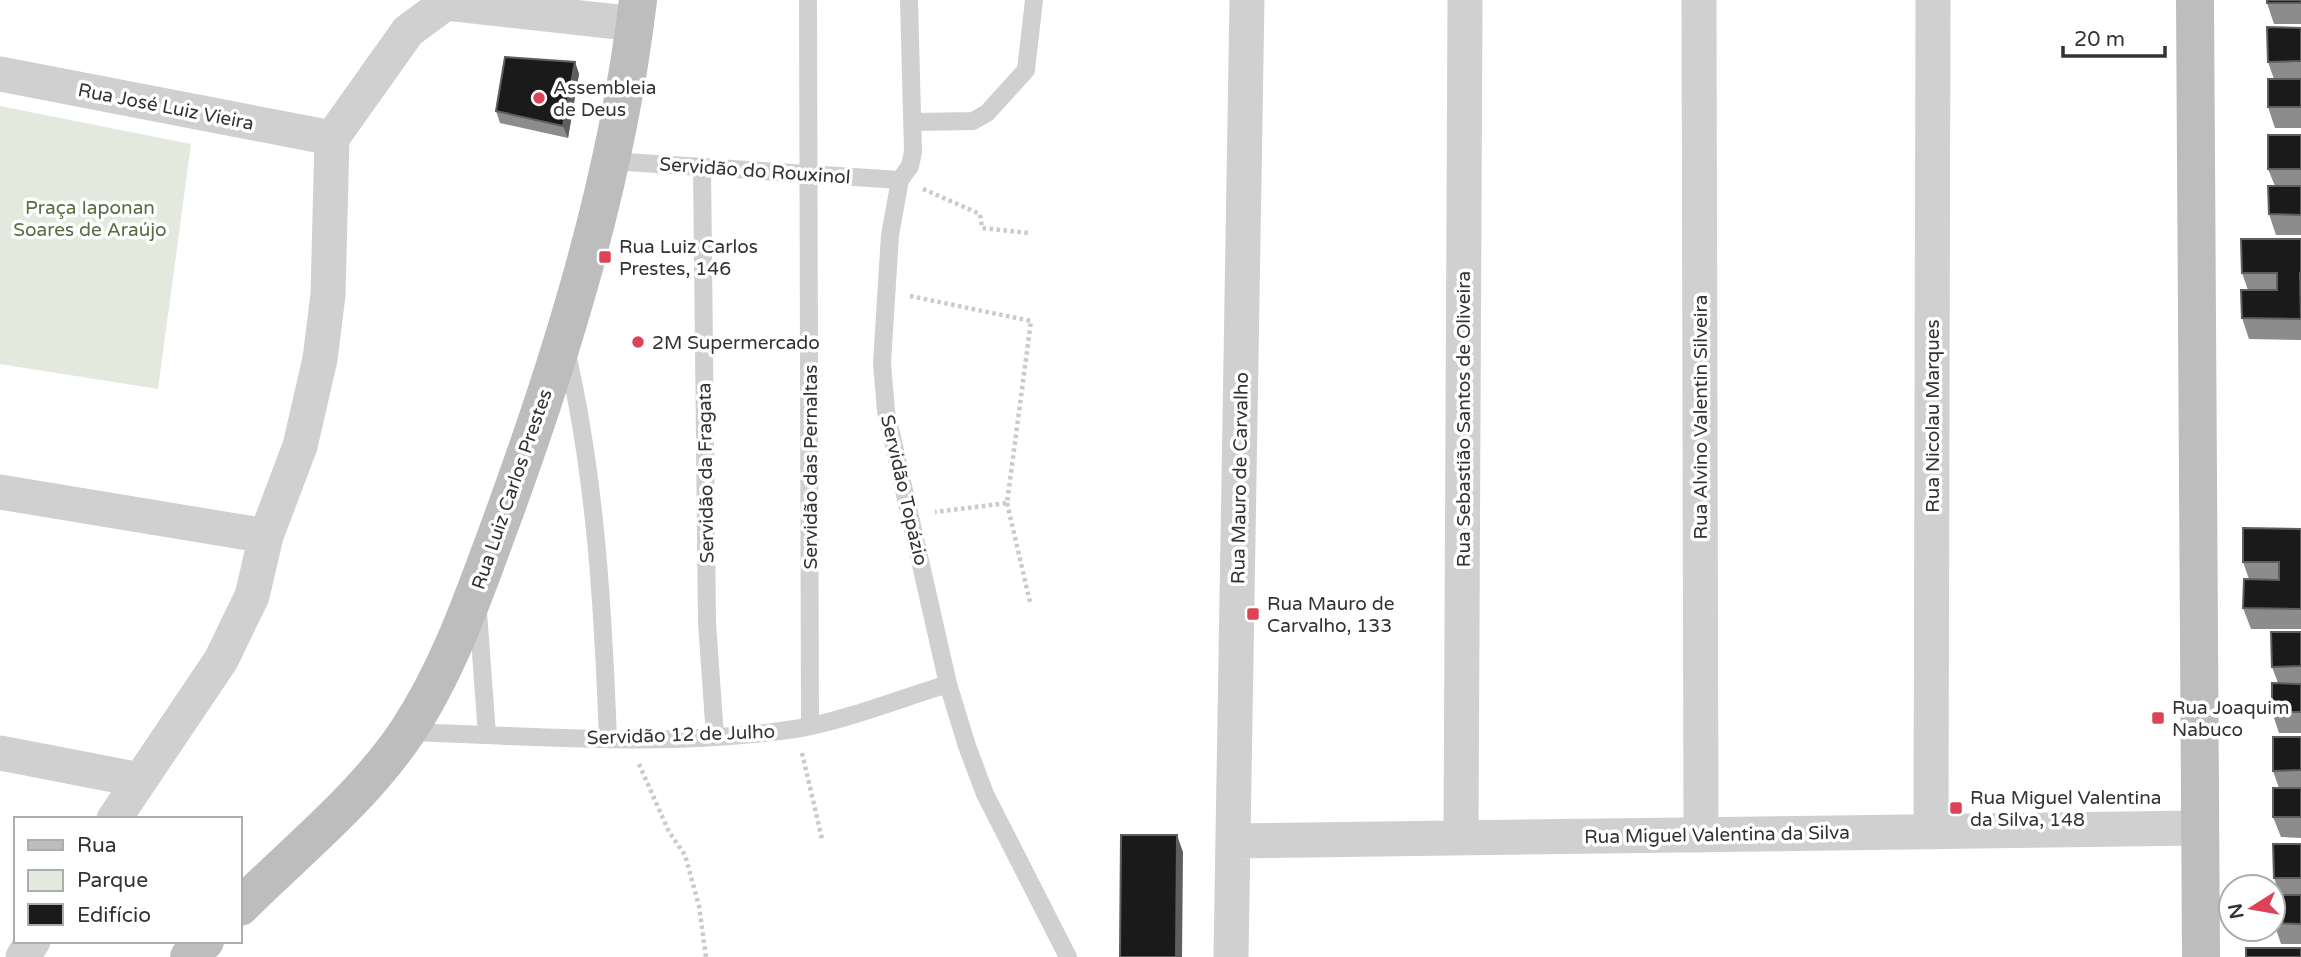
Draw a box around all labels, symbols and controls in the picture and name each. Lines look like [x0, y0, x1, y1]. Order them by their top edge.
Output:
scale bar [2063, 14, 2164, 58]
text: 20 m [2074, 27, 2125, 52]
place label: Assembleia de Deus [553, 77, 657, 121]
street label: Rua José Luiz Vieira [76, 79, 256, 135]
marker: Assembleia de Deus [531, 90, 547, 106]
street label: Servidão do Rouxinol [659, 153, 851, 189]
park label: Praça Iaponan Soares de Araújo [13, 197, 167, 241]
place label: Rua Luiz Carlos Prestes, 146 [619, 236, 758, 280]
marker: Rua Luiz Carlos Prestes, 146 [597, 249, 613, 265]
street label: Rua Sebastião Santos de Oliveira [1453, 271, 1475, 567]
street label: Rua Alvino Valentin Silveira [1690, 295, 1712, 539]
street label: Rua Nicolau Marques [1922, 319, 1944, 513]
place label: 2M Supermercado [652, 332, 820, 354]
marker: 2M Supermercado [630, 334, 646, 350]
street label: Servidão das Pernaltas [800, 365, 822, 570]
street label: Rua Mauro de Carvalho [1227, 372, 1253, 584]
street label: Servidão da Fragata [693, 382, 719, 563]
street label: Rua Luiz Carlos Prestes [467, 386, 557, 592]
street label: Servidão Topázio [876, 413, 932, 568]
place label: Rua Mauro de Carvalho, 133 [1267, 593, 1394, 637]
marker: Rua Mauro de Carvalho, 133 [1245, 606, 1261, 622]
place label: Rua Joaquim Nabuco [2172, 697, 2290, 741]
marker: Rua Joaquim Nabuco [2150, 710, 2166, 726]
street label: Servidão 12 de Julho [586, 721, 776, 749]
place label: Rua Miguel Valentina da Silva, 148 [1970, 787, 2161, 831]
marker: Rua Miguel Valentina da Silva, 148 [1948, 800, 1964, 816]
legend [14, 817, 242, 943]
street label: Rua Miguel Valentina da Silva [1584, 822, 1850, 848]
text: Rua [77, 833, 117, 858]
text: Parque [77, 868, 148, 893]
north arrow [2217, 873, 2287, 943]
text: N [2224, 901, 2249, 921]
text: Edifício [77, 903, 151, 928]

